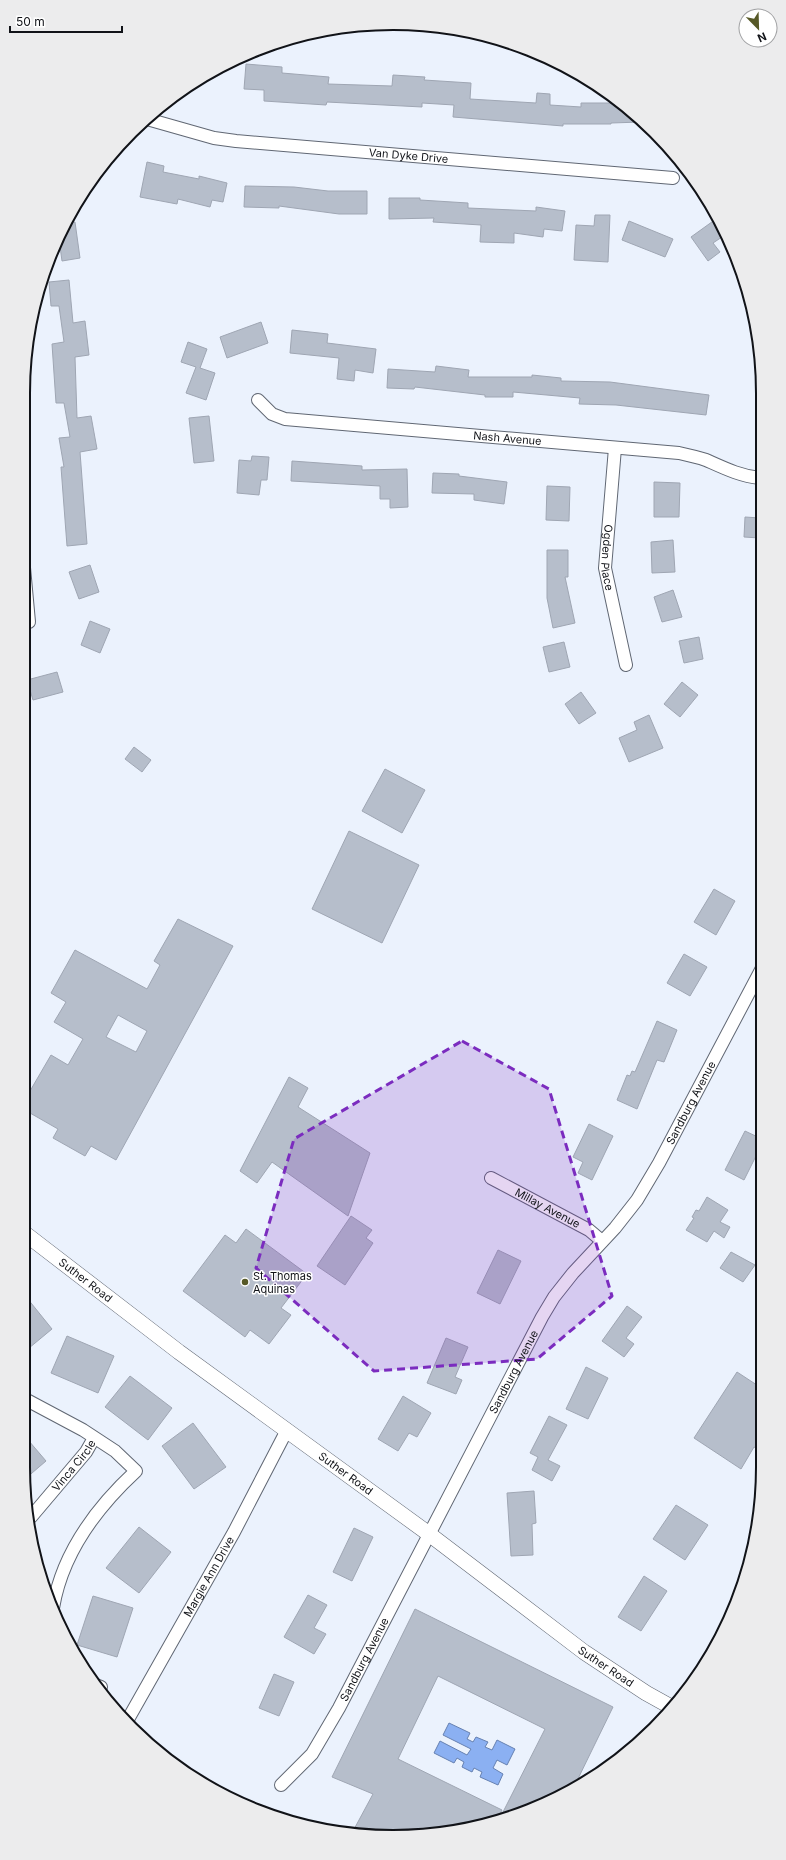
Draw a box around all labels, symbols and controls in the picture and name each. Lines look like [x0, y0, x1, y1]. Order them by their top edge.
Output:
scale bar [10, 8, 122, 34]
north arrow [738, 8, 778, 48]
text: 50 m [16, 14, 45, 29]
text: N [755, 29, 769, 45]
street label: Van Dyke Drive [368, 145, 449, 166]
street label: Nash Avenue [473, 428, 542, 448]
street label: Ogden Place [598, 524, 617, 592]
street label: Sandburg Avenue [663, 1059, 719, 1147]
street label: Millay Avenue [512, 1185, 583, 1231]
street label: Suther Road [56, 1255, 115, 1305]
place label: St. Thomas Aquinas [253, 1269, 312, 1296]
marker: St. Thomas Aquinas [240, 1277, 250, 1287]
street label: Sandburg Avenue [486, 1328, 541, 1416]
street label: Vinca Circle [49, 1437, 99, 1494]
street label: Suther Road [316, 1449, 376, 1498]
street label: Margie Ann Drive [181, 1534, 237, 1619]
street label: Sandburg Avenue [337, 1615, 392, 1704]
street label: Suther Road [575, 1643, 636, 1690]

